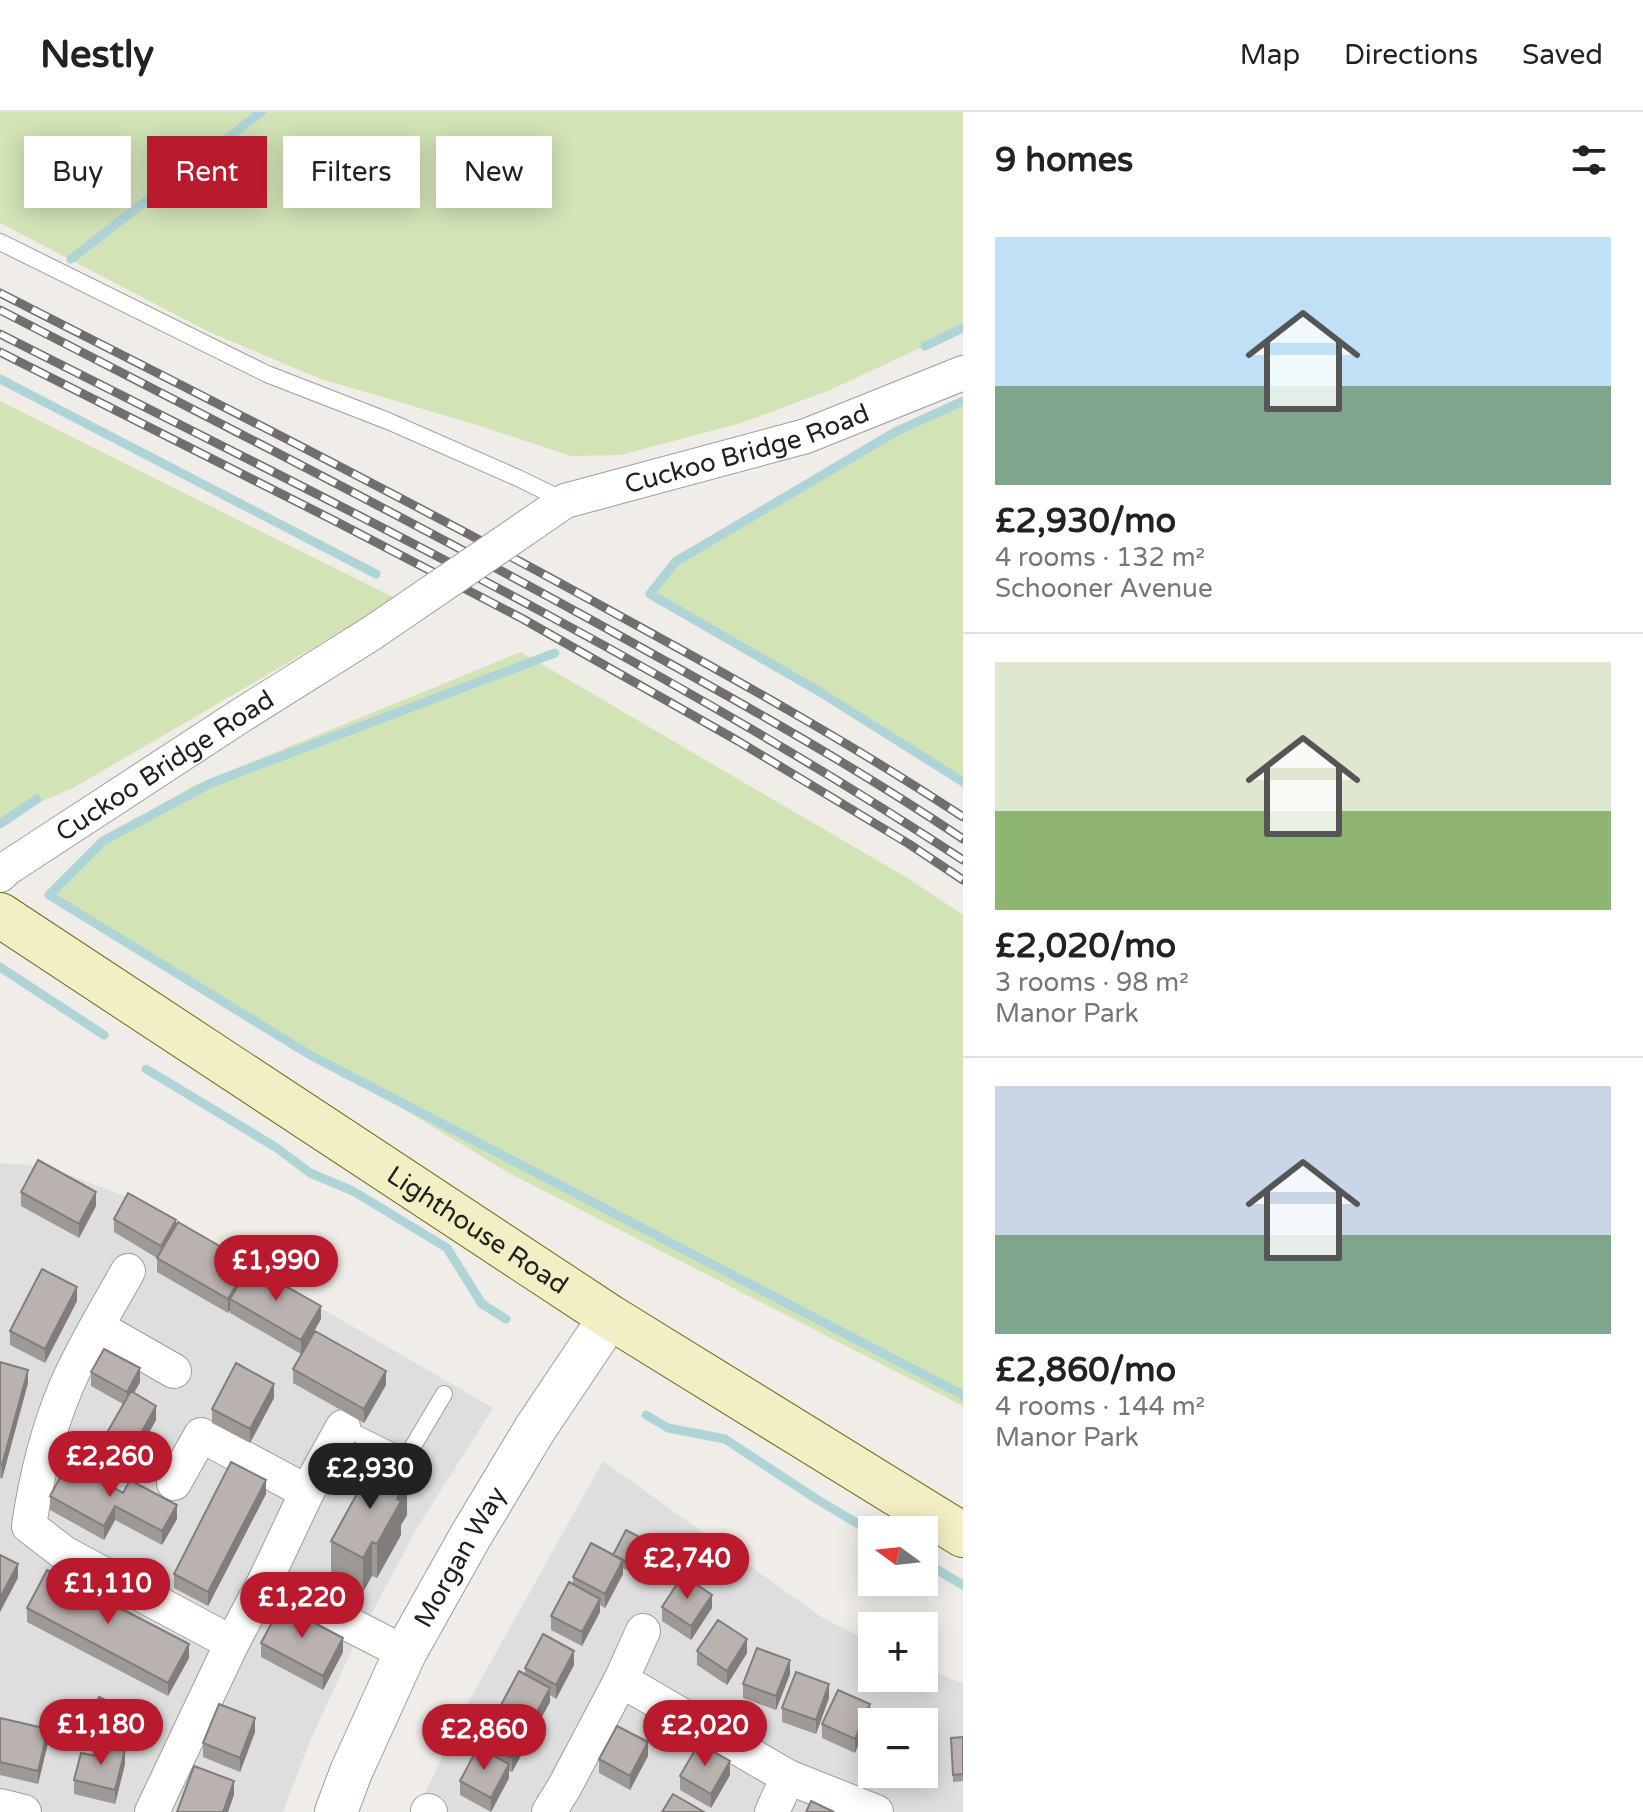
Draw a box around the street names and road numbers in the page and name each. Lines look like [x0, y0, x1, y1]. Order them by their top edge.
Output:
street label: Cuckoo Bridge Road [621, 397, 874, 500]
street label: Cuckoo Bridge Road [50, 684, 280, 848]
street label: Lighthouse Road [381, 1159, 574, 1301]
street label: Morgan Way [408, 1481, 513, 1633]

